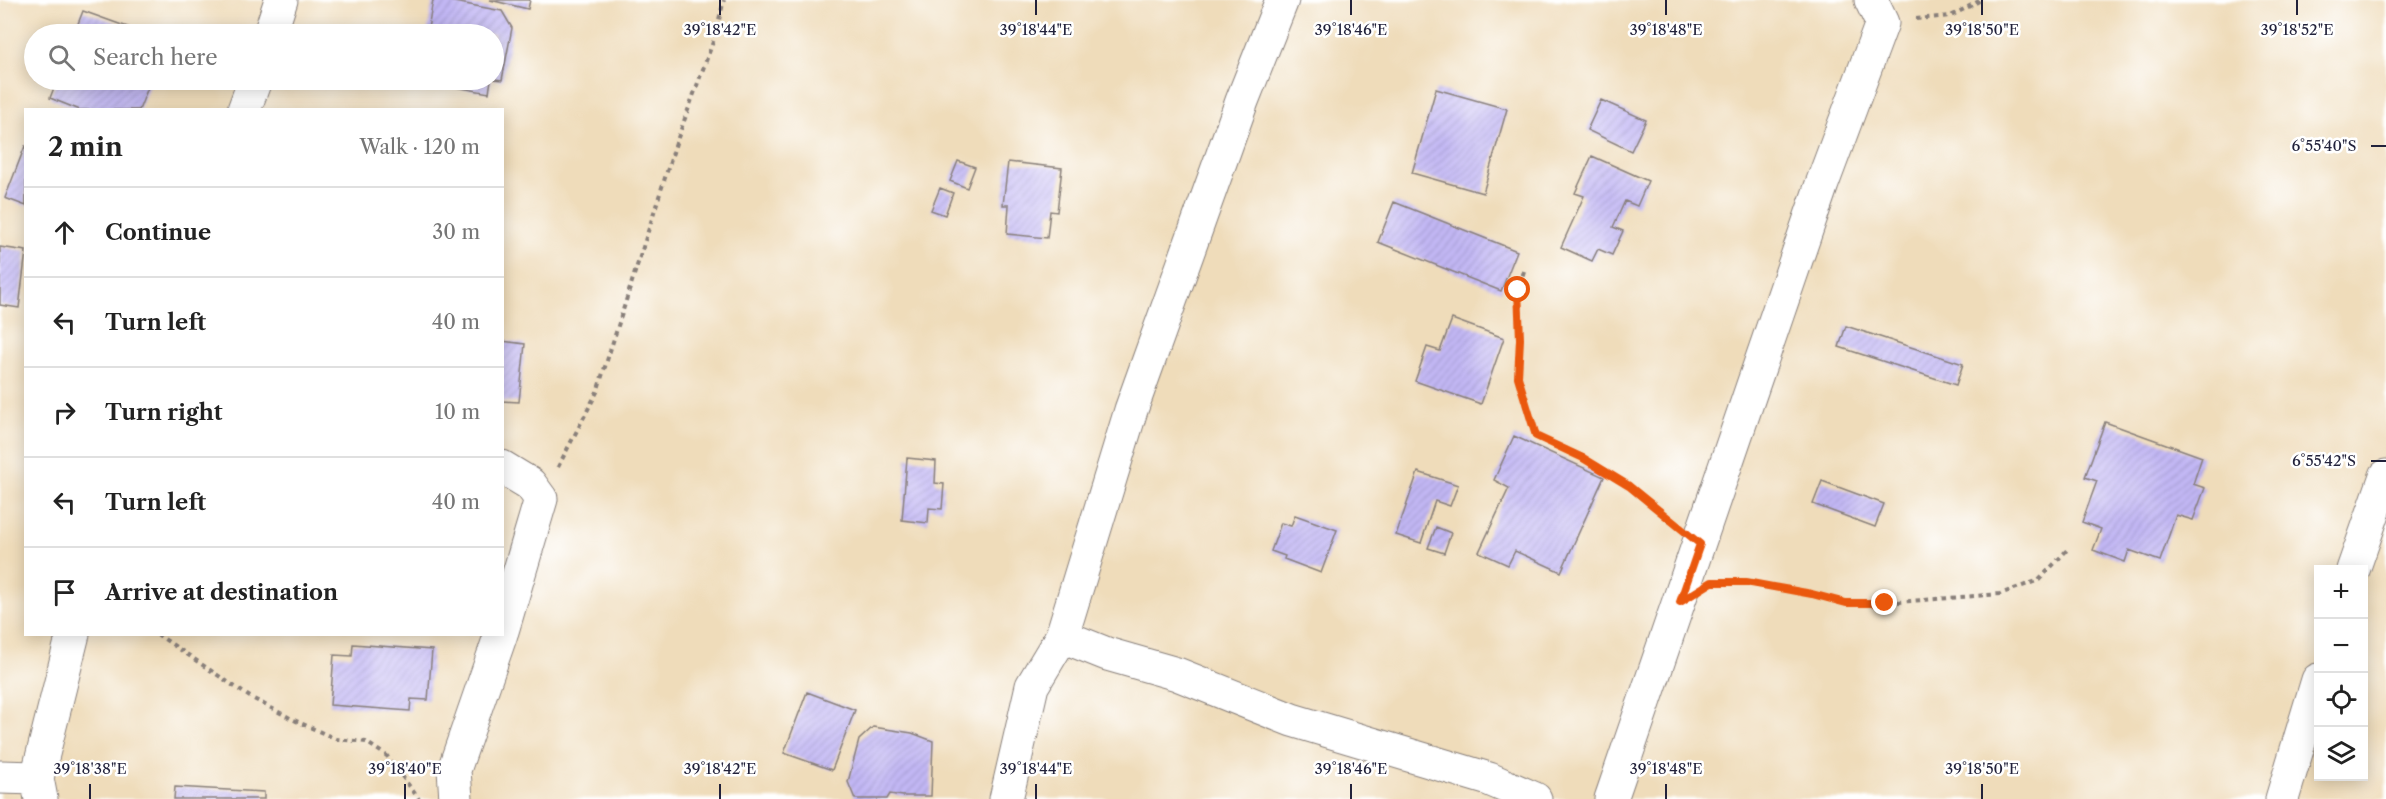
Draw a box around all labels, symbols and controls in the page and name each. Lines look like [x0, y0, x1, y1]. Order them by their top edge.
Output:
text: 39°18'42"E [684, 20, 756, 39]
text: 39°18'44"E [1000, 20, 1072, 39]
text: 39°18'46"E [1315, 20, 1387, 39]
text: 39°18'48"E [1629, 20, 1703, 39]
text: 39°18'50"E [1945, 20, 2019, 39]
text: 39°18'52"E [2260, 20, 2334, 39]
search box [24, 24, 504, 90]
icon: search [45, 41, 78, 74]
text: Search here [93, 44, 218, 71]
text: 2 min [48, 131, 123, 163]
text: Walk · 120 m [359, 135, 480, 159]
text: 6°55'40"S [2292, 136, 2356, 155]
icon: ahead [48, 216, 81, 249]
text: Continue [105, 219, 211, 246]
text: 30 m [432, 220, 480, 244]
route start [1504, 276, 1530, 302]
icon: left [48, 306, 81, 339]
text: Turn left [105, 309, 206, 336]
text: 40 m [432, 310, 480, 334]
icon: right [48, 396, 81, 429]
text: Turn right [105, 399, 223, 426]
text: 10 m [435, 400, 480, 424]
text: 6°55'42"S [2292, 451, 2356, 470]
icon: left [48, 486, 81, 519]
text: Turn left [105, 489, 206, 516]
text: 40 m [432, 490, 480, 514]
map controls [2314, 565, 2368, 781]
button: + [2314, 565, 2368, 619]
icon: arrive [48, 576, 81, 609]
text: Arrive at destination [105, 579, 338, 606]
route end [1871, 589, 1897, 615]
button: − [2314, 619, 2368, 673]
button: locate [2314, 673, 2368, 727]
button: layers [2314, 727, 2368, 781]
text: 39°18'38"E [53, 759, 127, 778]
text: 39°18'40"E [368, 759, 442, 778]
text: 39°18'42"E [684, 759, 756, 778]
text: 39°18'44"E [1000, 759, 1072, 778]
text: 39°18'46"E [1315, 759, 1387, 778]
text: 39°18'48"E [1629, 759, 1703, 778]
text: 39°18'50"E [1945, 759, 2019, 778]

